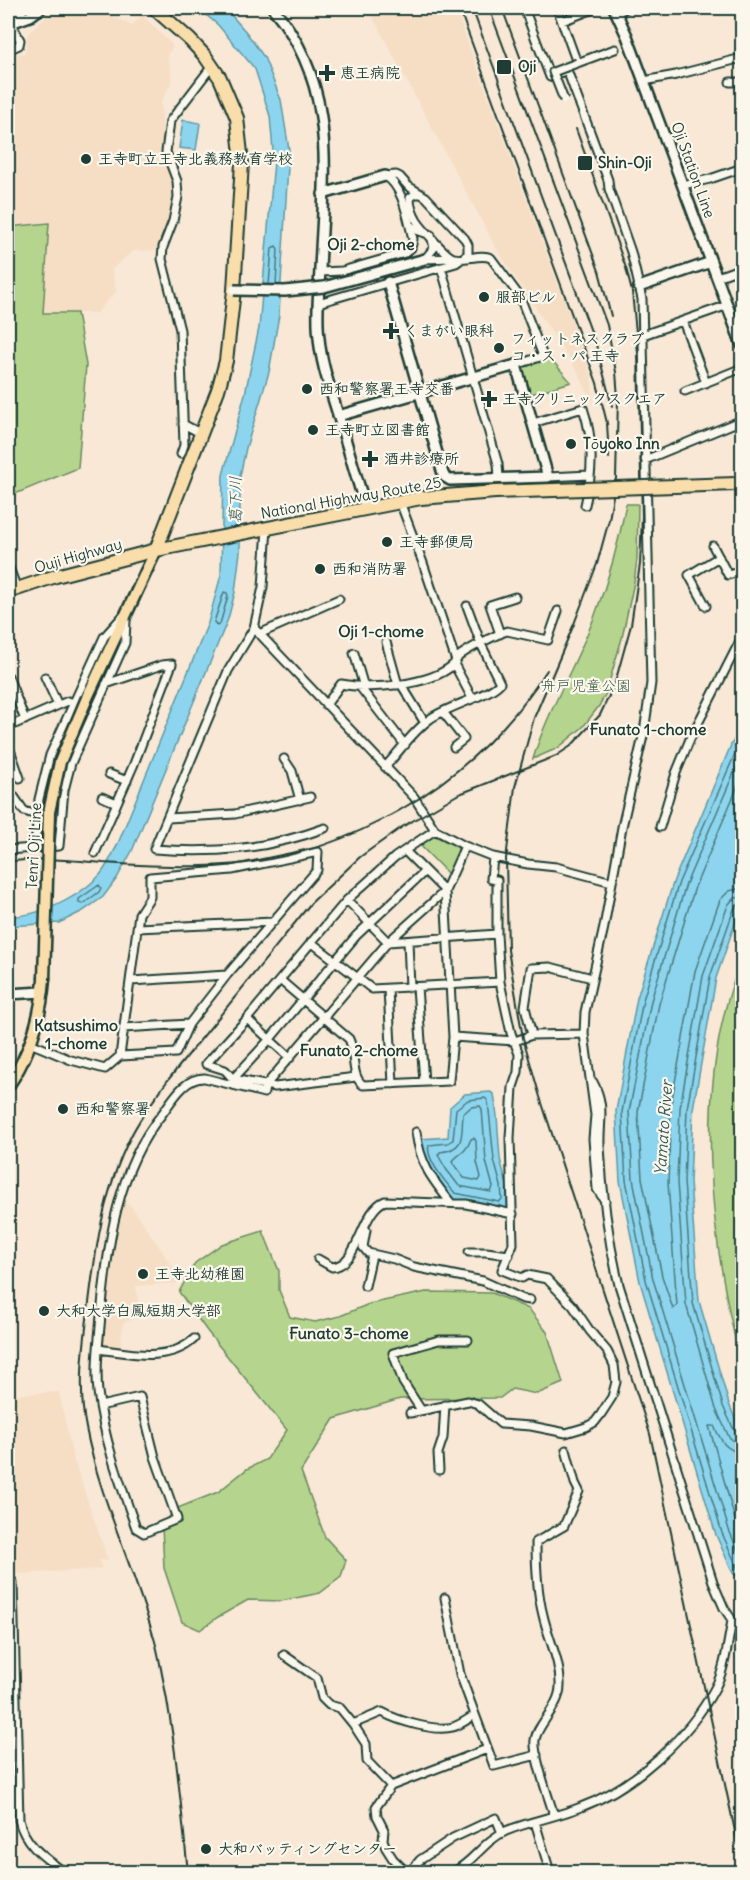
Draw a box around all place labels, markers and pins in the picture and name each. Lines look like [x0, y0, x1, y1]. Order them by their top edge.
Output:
place label: Oji [518, 57, 536, 76]
marker: Oji [495, 58, 513, 76]
place label: 恵王病院 [340, 63, 400, 82]
marker: 恵王病院 [318, 64, 336, 82]
place label: 王寺町立王寺北義務教育学校 [98, 149, 293, 168]
marker: 王寺町立王寺北義務教育学校 [79, 152, 93, 166]
place label: Shin-Oji [598, 153, 652, 172]
marker: Shin-Oji [576, 154, 594, 172]
place label: 服部ビル [496, 287, 556, 306]
marker: 服部ビル [477, 290, 491, 304]
place label: くまがい眼科 [404, 321, 494, 340]
marker: くまがい眼科 [382, 322, 400, 340]
place label: フィットネスクラブ コ・ス・パ 王寺 [511, 329, 645, 365]
marker: フィットネスクラブ コ・ス・パ 王寺 [492, 341, 506, 355]
place label: 西和警察署王寺交番 [319, 379, 454, 398]
marker: 西和警察署王寺交番 [300, 382, 314, 396]
place label: 王寺クリニックスクエア [502, 389, 667, 408]
marker: 王寺クリニックスクエア [480, 390, 498, 408]
place label: 王寺町立図書館 [325, 420, 430, 439]
marker: 王寺町立図書館 [306, 423, 320, 437]
place label: Tōyoko Inn [583, 434, 660, 454]
marker: Tōyoko Inn [564, 437, 578, 451]
place label: 酒井診療所 [384, 449, 459, 468]
marker: 酒井診療所 [361, 450, 379, 468]
place label: 王寺郵便局 [399, 532, 474, 551]
marker: 王寺郵便局 [380, 535, 394, 549]
place label: 西和消防署 [332, 559, 407, 578]
marker: 西和消防署 [313, 562, 327, 576]
place label: 西和警察署 [75, 1099, 150, 1118]
marker: 西和警察署 [56, 1102, 70, 1116]
place label: 王寺北幼稚園 [155, 1264, 245, 1283]
marker: 王寺北幼稚園 [136, 1267, 150, 1281]
place label: 大和大学白鳳短期大学部 [56, 1301, 221, 1320]
marker: 大和大学白鳳短期大学部 [37, 1304, 51, 1318]
place label: 大和バッティングセンター [218, 1839, 397, 1858]
marker: 大和バッティングセンター [199, 1842, 213, 1856]

